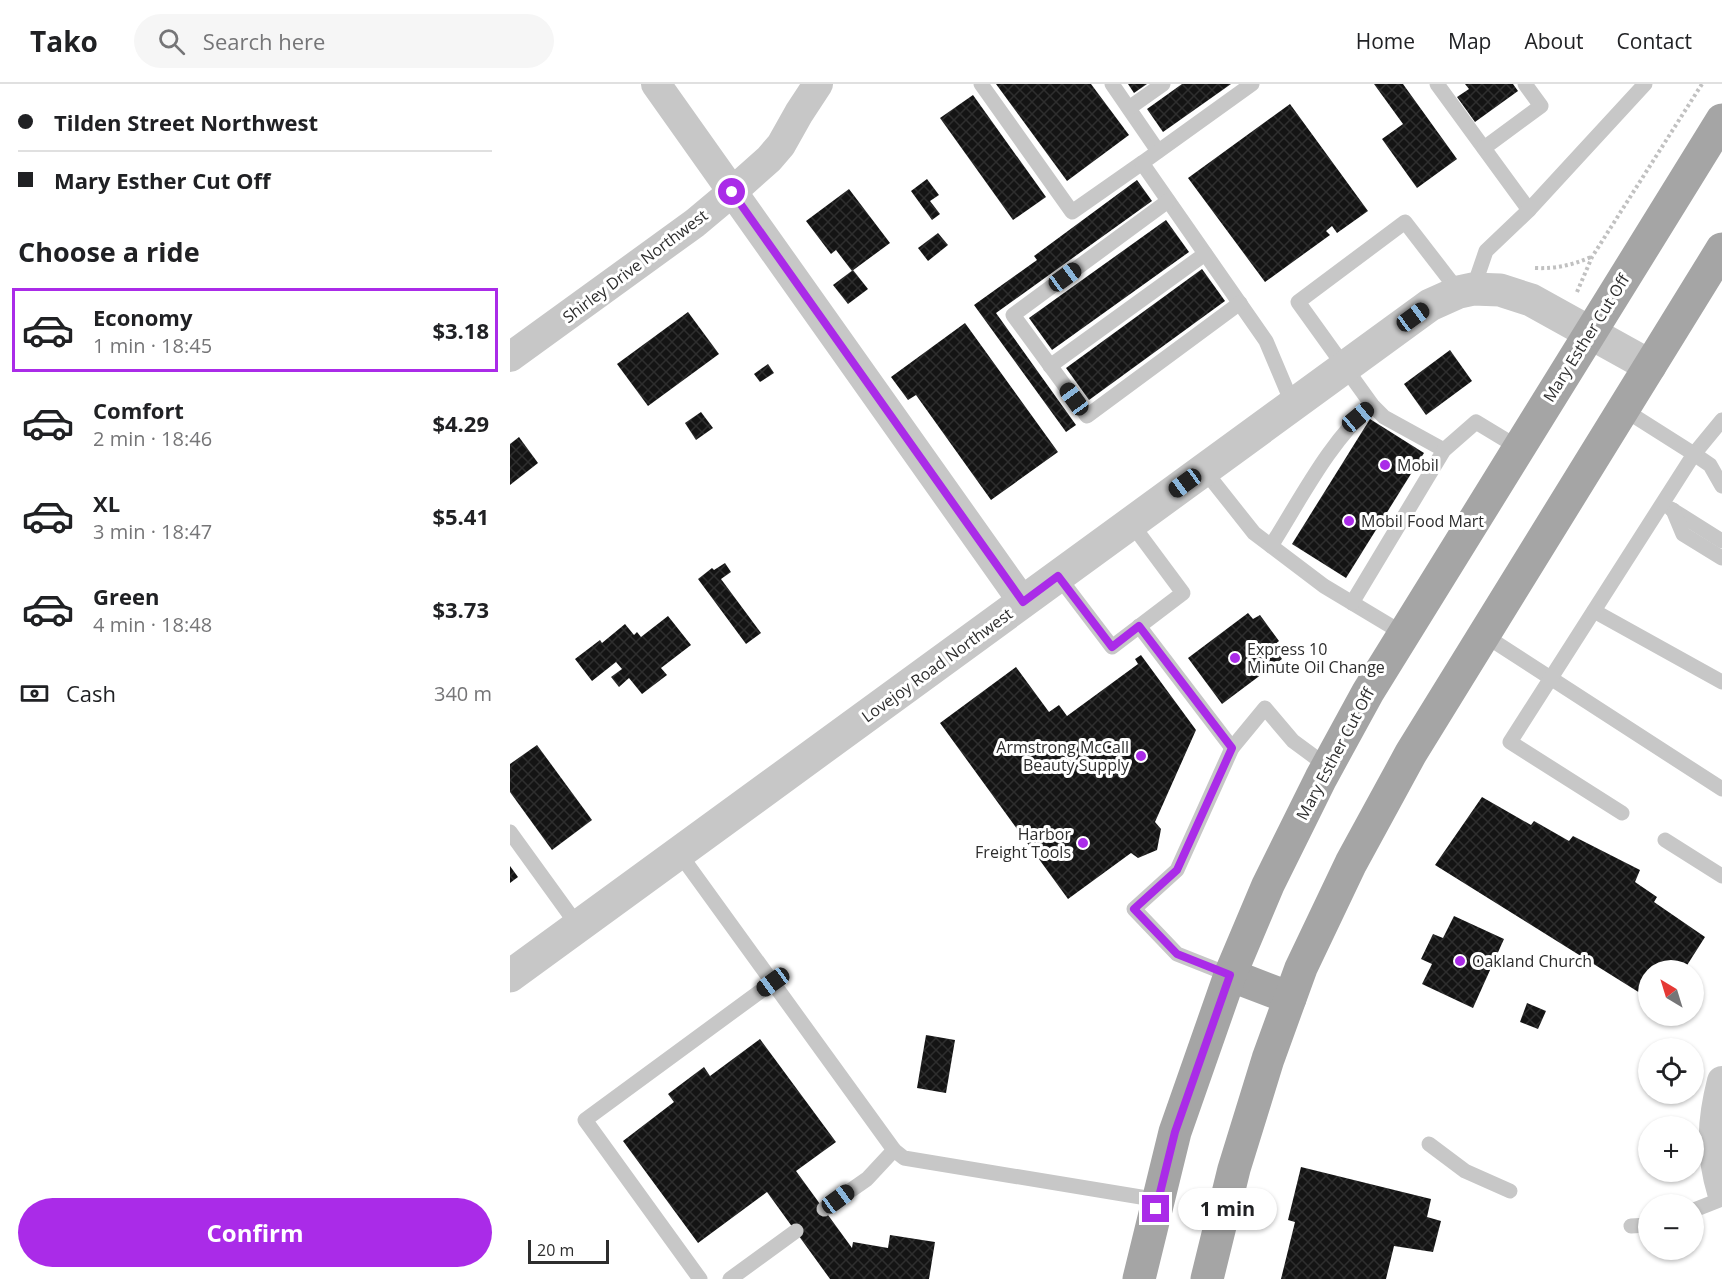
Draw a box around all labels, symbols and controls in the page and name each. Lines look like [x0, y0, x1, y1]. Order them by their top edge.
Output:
search box [134, 14, 554, 68]
text: Tako [30, 22, 98, 60]
icon: search [155, 25, 188, 58]
text: Search here [203, 26, 325, 56]
text: Home [1356, 27, 1415, 55]
text: Map [1448, 27, 1491, 55]
text: About [1524, 27, 1584, 55]
text: Contact [1617, 27, 1692, 55]
text: Tilden Street Northwest [54, 107, 318, 137]
text: Mary Esther Cut Off [54, 165, 271, 195]
route start [718, 178, 745, 205]
street label: Shirley Drive Northwest [558, 204, 712, 328]
text: Choose a ride [18, 233, 200, 270]
car [1045, 259, 1085, 295]
street label: Mary Esther Cut Off [1538, 269, 1635, 406]
car [1393, 299, 1433, 335]
text: Economy [93, 302, 192, 332]
icon: car [21, 303, 75, 357]
text: $3.18 [432, 315, 489, 345]
text: 1 min · 18:45 [93, 332, 212, 359]
car [1056, 379, 1092, 419]
text: Comfort [93, 395, 184, 425]
icon: car [21, 396, 75, 450]
car [1338, 399, 1378, 435]
text: $4.29 [432, 408, 489, 438]
text: 2 min · 18:46 [93, 425, 212, 452]
place label: Mobil [1397, 454, 1439, 476]
marker: Mobil [1378, 458, 1392, 472]
car [1165, 465, 1205, 501]
text: XL [93, 488, 120, 518]
icon: car [21, 489, 75, 543]
text: $5.41 [432, 501, 489, 531]
place label: Mobil Food Mart [1361, 510, 1484, 532]
marker: Mobil Food Mart [1342, 514, 1356, 528]
text: 3 min · 18:47 [93, 518, 212, 545]
text: Green [93, 581, 159, 611]
icon: car [21, 582, 75, 636]
text: $3.73 [432, 594, 489, 624]
street label: Lovejoy Road Northwest [857, 603, 1017, 727]
text: 4 min · 18:48 [93, 611, 212, 638]
place label: Express 10 Minute Oil Change [1247, 638, 1385, 678]
marker: Express 10 Minute Oil Change [1228, 651, 1242, 665]
icon: cash [18, 677, 51, 710]
text: Cash [66, 678, 116, 708]
text: 340 m [434, 680, 492, 707]
street label: Mary Esther Cut Off [1291, 683, 1380, 824]
place label: Armstrong McCall Beauty Supply [996, 736, 1130, 776]
marker: Armstrong McCall Beauty Supply [1134, 749, 1148, 763]
place label: Harbor Freight Tools [975, 823, 1071, 863]
marker: Harbor Freight Tools [1076, 836, 1090, 850]
place label: Oakland Church [1472, 950, 1592, 972]
marker: Oakland Church [1453, 954, 1467, 968]
north arrow [1638, 960, 1704, 1026]
map controls [1638, 960, 1704, 1260]
car [753, 964, 793, 1000]
button: locate [1638, 1038, 1704, 1104]
button: + [1638, 1116, 1704, 1182]
car [818, 1181, 858, 1217]
callout: 1 min [1177, 1188, 1276, 1230]
button: − [1638, 1194, 1704, 1260]
route end [1142, 1195, 1169, 1222]
text: 1 min [1200, 1195, 1255, 1222]
button: Confirm [18, 1198, 492, 1267]
scale bar [528, 1237, 609, 1264]
text: 20 m [537, 1239, 574, 1261]

